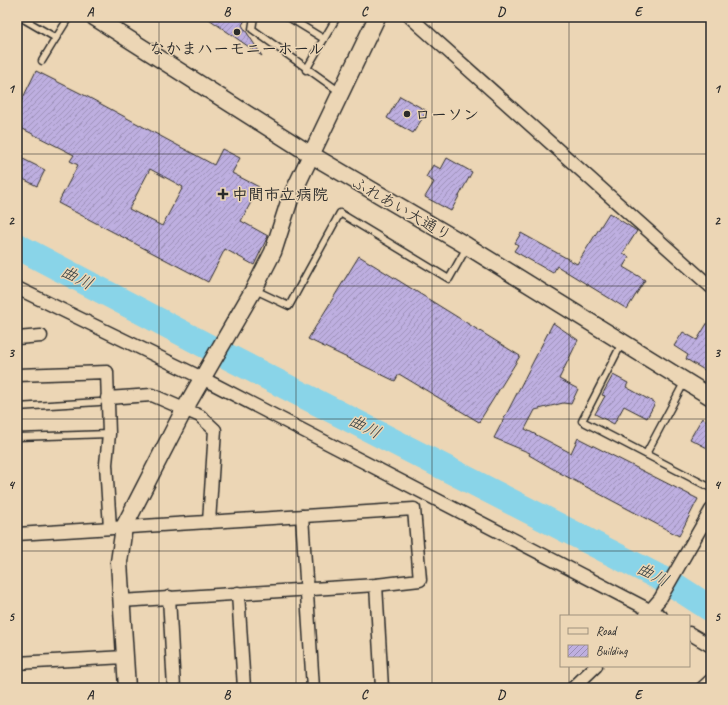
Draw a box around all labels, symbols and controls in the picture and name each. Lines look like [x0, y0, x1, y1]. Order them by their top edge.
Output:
text: A [87, 4, 95, 20]
text: B [224, 4, 232, 20]
text: C [361, 4, 369, 20]
text: D [497, 4, 506, 20]
text: E [635, 4, 644, 20]
marker: なかまハーモニーホール [232, 27, 242, 37]
place label: なかまハーモニーホール [149, 39, 325, 59]
text: 1 [8, 81, 16, 97]
text: 1 [714, 81, 722, 97]
place label: ローソン [415, 105, 479, 125]
marker: ローソン [402, 109, 412, 119]
street label: ふれあい大通り [348, 172, 455, 246]
place label: 中間市立病院 [232, 185, 328, 205]
marker: 中間市立病院 [217, 188, 229, 200]
text: 2 [8, 213, 15, 229]
text: 2 [714, 213, 721, 229]
water label: 曲川 [57, 260, 97, 295]
text: 3 [8, 345, 15, 361]
text: 3 [714, 345, 721, 361]
water label: 曲川 [345, 409, 385, 444]
text: 4 [8, 477, 16, 493]
text: 4 [714, 477, 722, 493]
water label: 曲川 [633, 557, 673, 592]
text: 5 [8, 609, 15, 625]
text: 5 [714, 609, 721, 625]
legend [560, 615, 690, 667]
text: Road [596, 623, 618, 639]
text: Building [596, 643, 628, 659]
text: A [87, 687, 95, 703]
text: B [224, 687, 232, 703]
text: C [361, 687, 369, 703]
text: D [497, 687, 506, 703]
text: E [635, 687, 644, 703]

